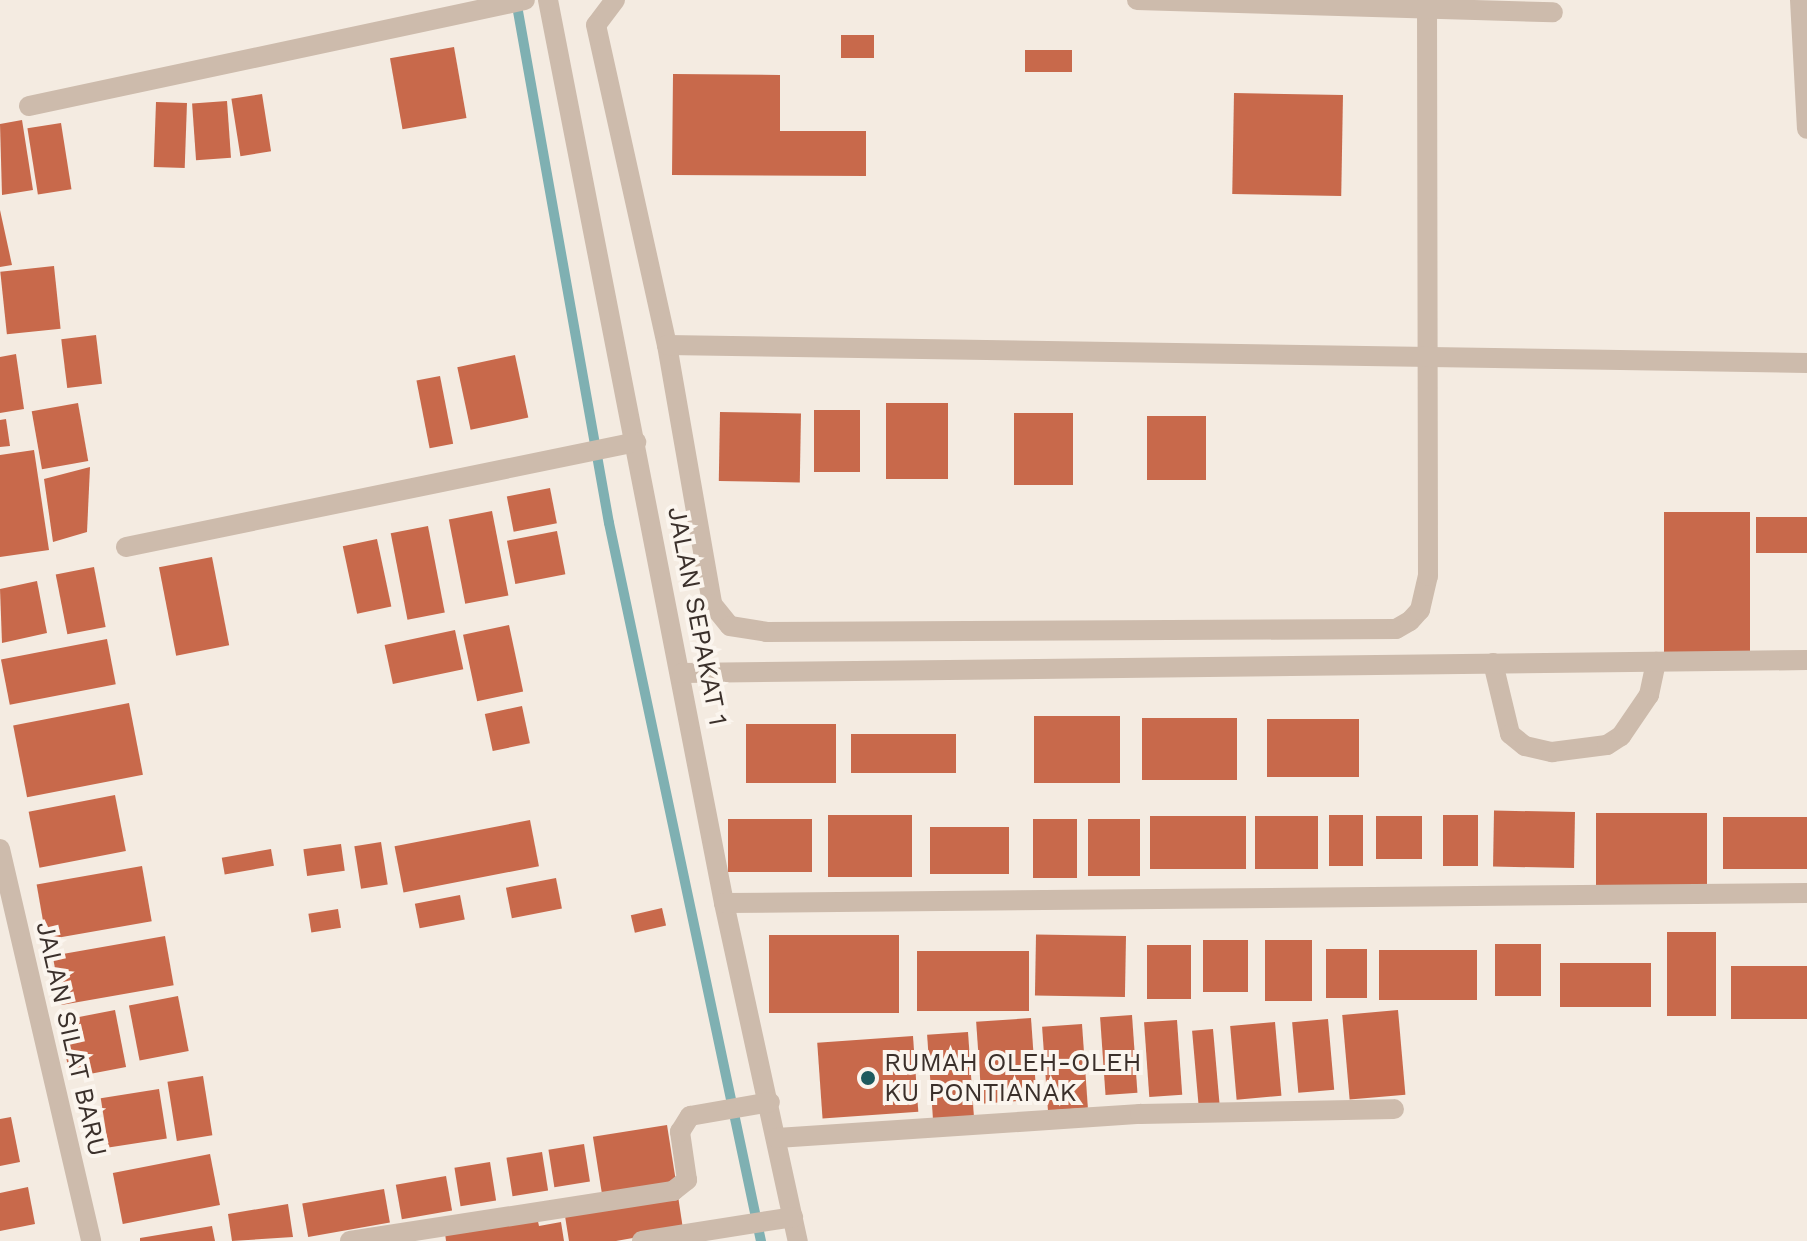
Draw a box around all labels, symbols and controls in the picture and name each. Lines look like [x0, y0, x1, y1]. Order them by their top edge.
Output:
street label: JALAN SEPAKAT 1 [660, 503, 734, 729]
street label: JALAN SILAT BARU [29, 918, 113, 1160]
place label: RUMAH OLEH-OLEH KU PONTIANAK [884, 1047, 1142, 1108]
marker: RUMAH OLEH-OLEH KU PONTIANAK [859, 1069, 877, 1087]

